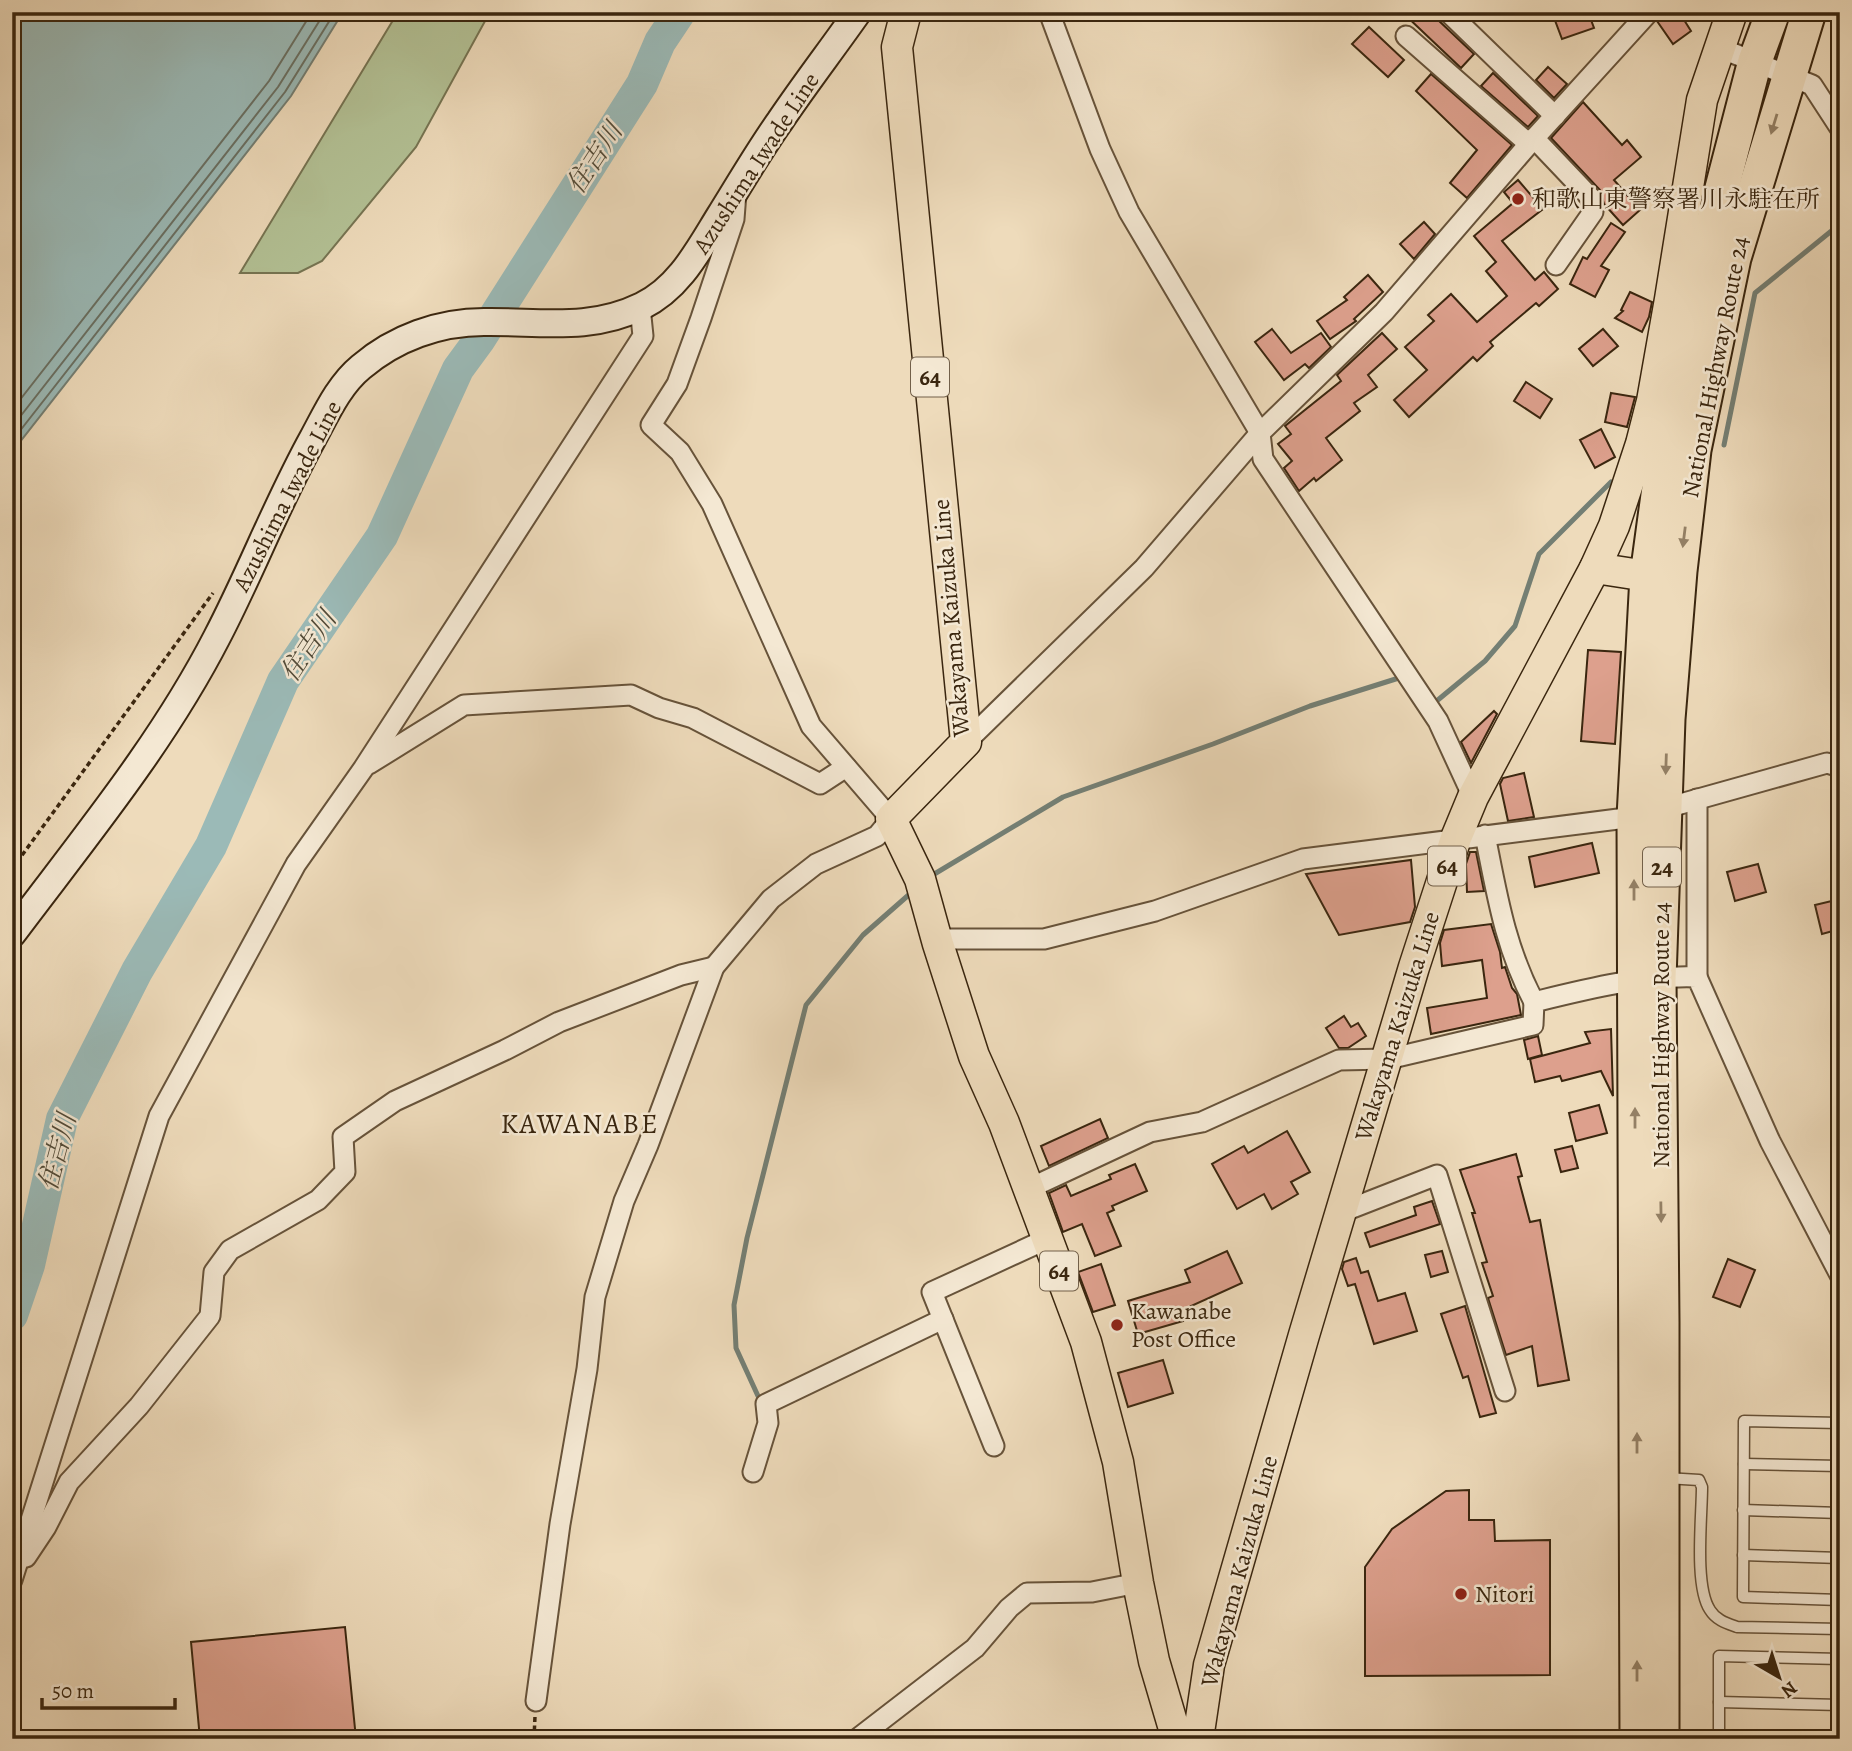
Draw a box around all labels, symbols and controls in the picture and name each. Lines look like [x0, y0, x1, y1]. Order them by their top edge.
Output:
street label: Azushima Iwade Line [685, 66, 827, 261]
water label: 住吉川 [558, 114, 632, 201]
one-way arrow [1769, 114, 1779, 135]
place label: 和歌山東警察署川永駐在所 [1532, 183, 1820, 215]
marker: 和歌山東警察署川永駐在所 [1510, 191, 1526, 207]
street label: National Highway Route 24 [1674, 233, 1756, 501]
road number: 64 [911, 358, 949, 396]
street label: Azushima Iwade Line [225, 395, 349, 598]
street label: Wakayama Kaizuka Line [925, 498, 977, 739]
one-way arrow [1678, 526, 1689, 548]
water label: 住吉川 [272, 602, 346, 689]
one-way arrow [1661, 753, 1672, 775]
road number: 64 [1428, 846, 1466, 886]
road number: 24 [1643, 848, 1681, 887]
one-way arrow [1628, 879, 1640, 901]
street label: National Highway Route 24 [1645, 902, 1677, 1168]
street label: Wakayama Kaizuka Line [1347, 907, 1447, 1146]
district label: KAWANABE [500, 1105, 660, 1143]
one-way arrow [1629, 1106, 1641, 1128]
water label: 住吉川 [30, 1107, 85, 1194]
one-way arrow [1655, 1201, 1667, 1223]
road number: 64 [1040, 1252, 1078, 1290]
place label: Kawanabe Post Office [1131, 1295, 1236, 1355]
marker: Kawanabe Post Office [1109, 1317, 1125, 1333]
one-way arrow [1631, 1432, 1643, 1454]
street label: Wakayama Kaizuka Line [1192, 1452, 1285, 1691]
place label: Nitori [1475, 1578, 1535, 1610]
marker: Nitori [1453, 1586, 1469, 1602]
north arrow [1744, 1642, 1814, 1712]
one-way arrow [1631, 1659, 1643, 1681]
scale bar [42, 1667, 175, 1711]
text: N [1775, 1675, 1803, 1704]
text: 50 m [52, 1677, 94, 1705]

